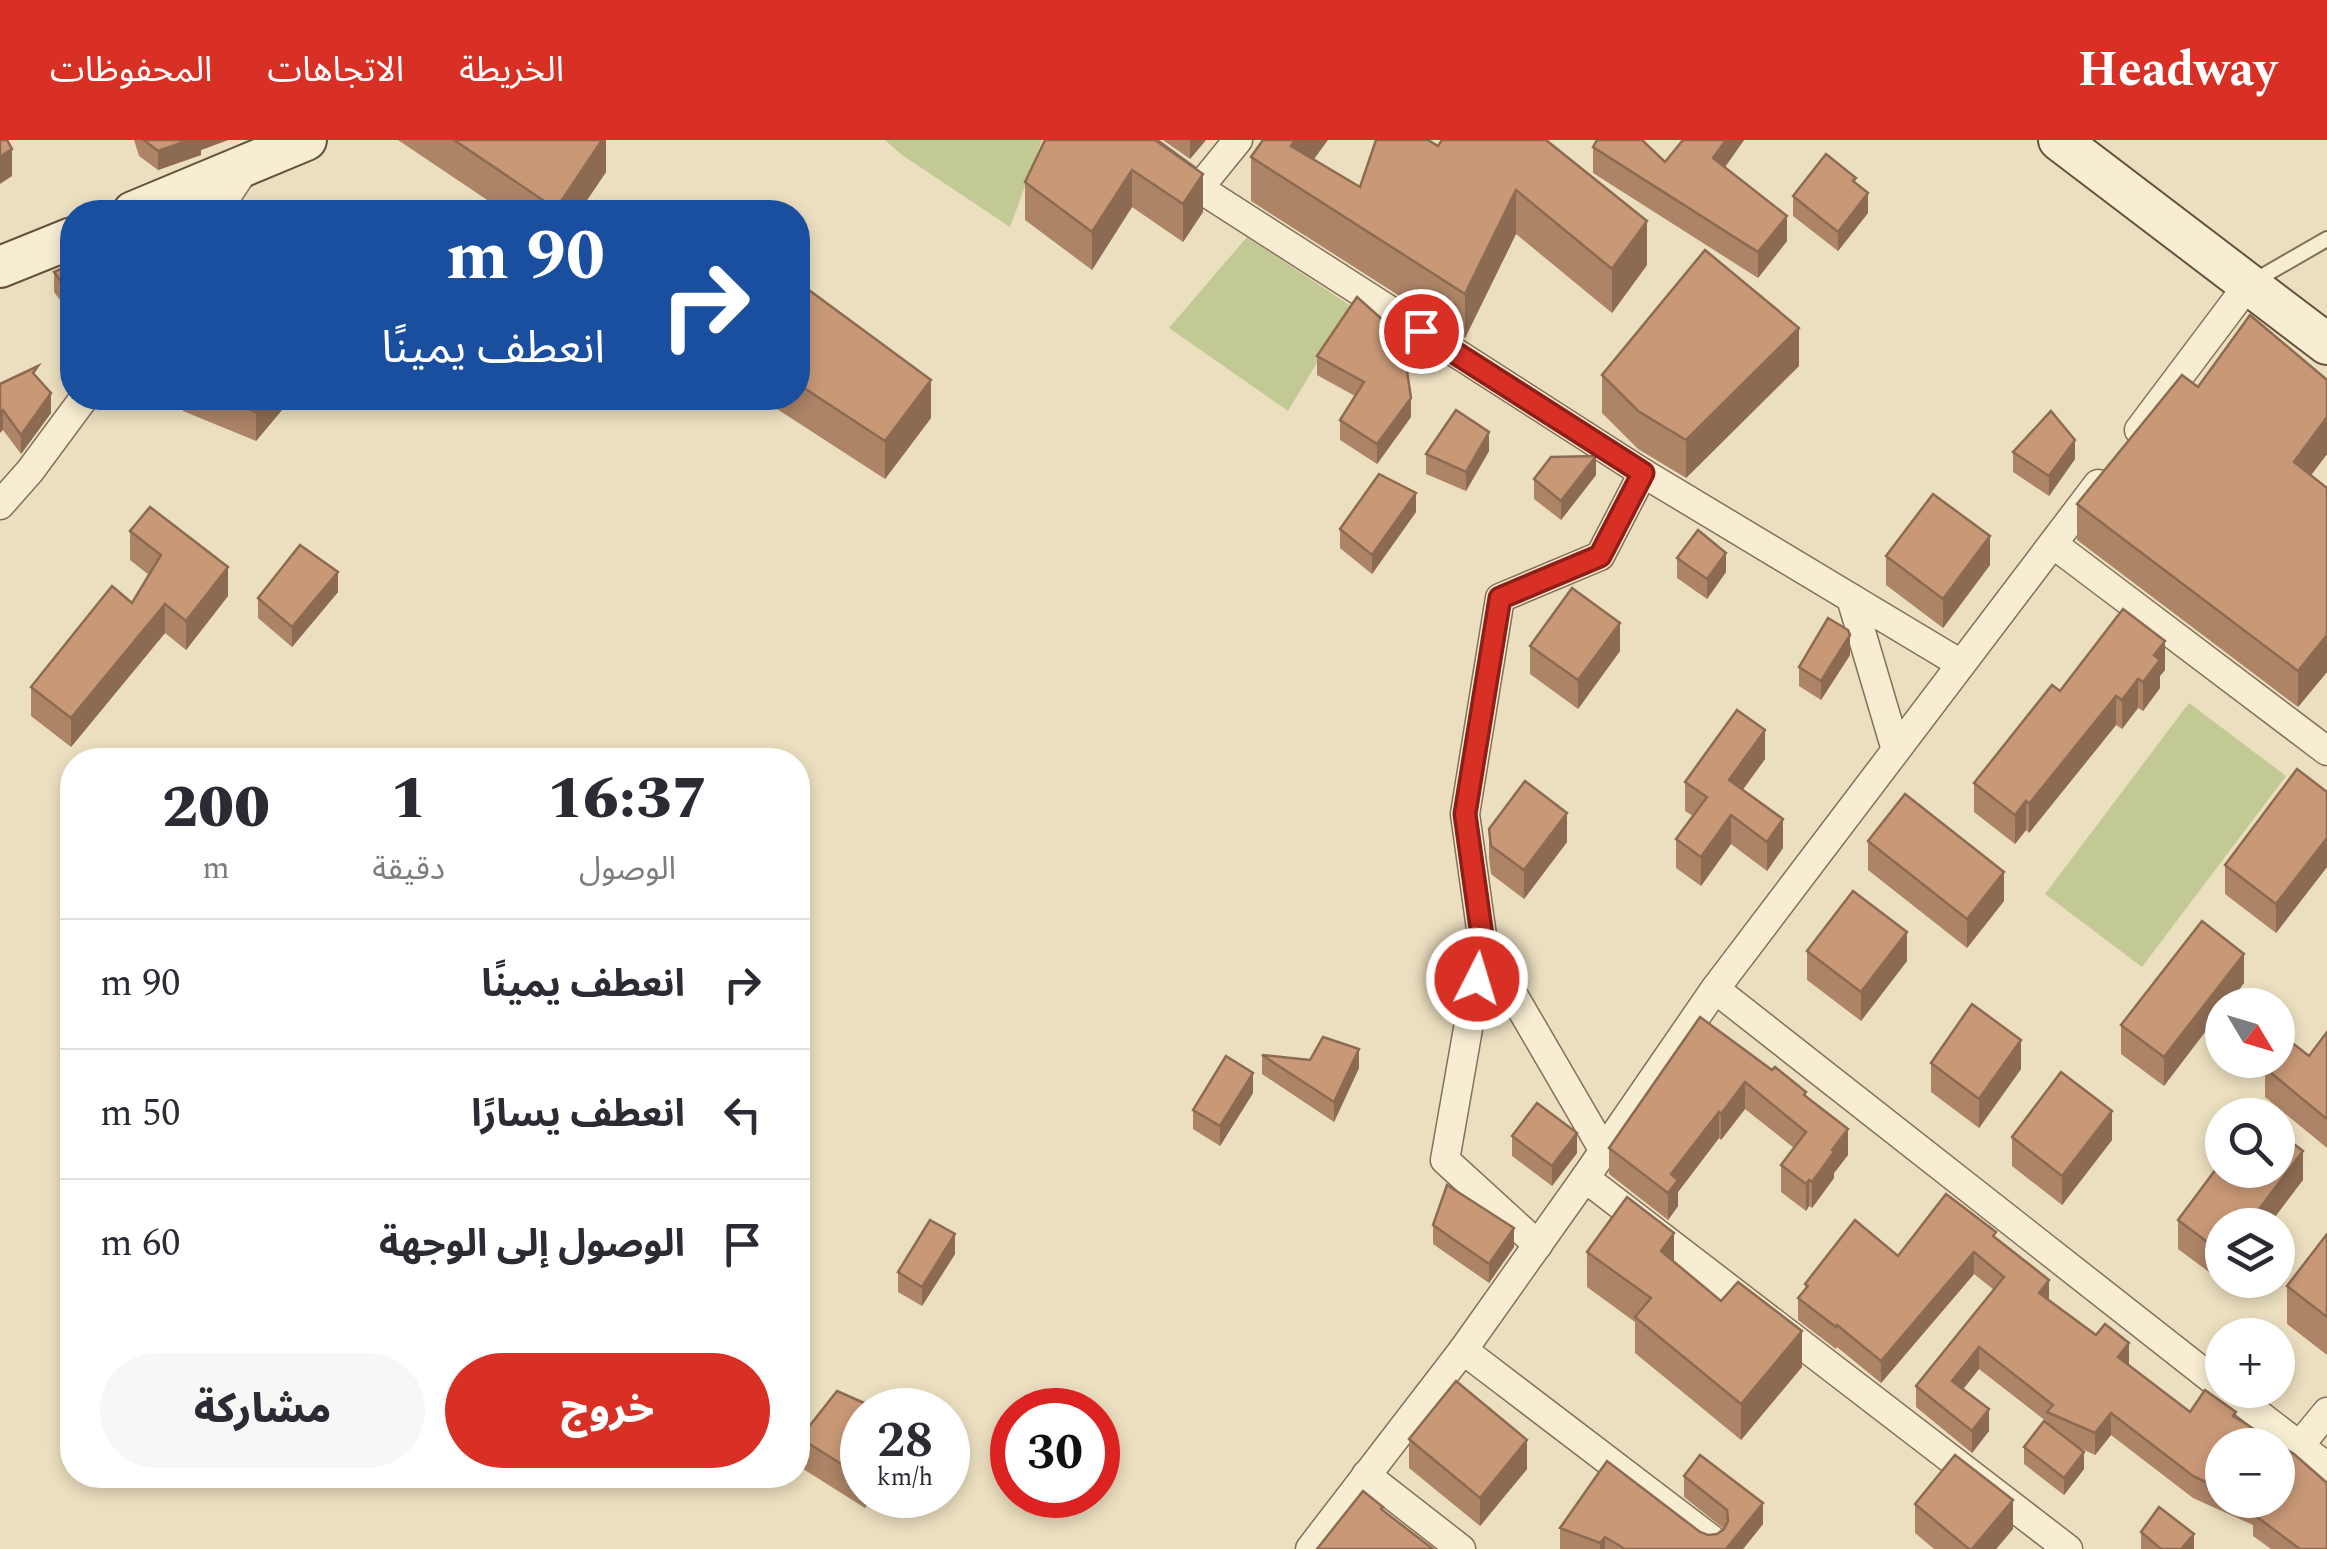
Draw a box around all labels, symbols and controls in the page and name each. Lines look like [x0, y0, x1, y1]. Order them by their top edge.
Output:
text: Headway [2078, 34, 2277, 107]
text: المحفوظات [50, 44, 212, 97]
text: الاتجاهات [267, 44, 404, 97]
text: الخريطة [459, 44, 564, 97]
text: 90 m [446, 204, 605, 310]
icon: right [640, 240, 770, 370]
pin [1379, 289, 1464, 374]
icon: arrive [1394, 304, 1449, 359]
text: انعطف يمينًا [381, 314, 605, 383]
text: 1 [391, 753, 427, 845]
text: 16:37 [547, 753, 708, 845]
text: 200 [162, 762, 270, 854]
text: m [202, 844, 230, 893]
text: دقيقة [372, 845, 445, 894]
text: الوصول [579, 845, 676, 894]
position arrow [1425, 927, 1529, 1031]
text: 90 m [100, 955, 180, 1013]
text: انعطف يمينًا [481, 956, 685, 1014]
icon: right [715, 957, 770, 1012]
north arrow [2205, 988, 2295, 1078]
map controls [2205, 988, 2295, 1518]
text: 50 m [100, 1085, 180, 1143]
text: انعطف يسارًا [471, 1086, 685, 1144]
icon: left [715, 1087, 770, 1142]
button: search [2205, 1098, 2295, 1188]
button: layers [2205, 1208, 2295, 1298]
text: 60 m [100, 1215, 180, 1273]
text: الوصول إلى الوجهة [379, 1216, 685, 1274]
icon: arrive [715, 1217, 770, 1272]
button: + [2205, 1318, 2295, 1408]
button: مشاركة [100, 1353, 425, 1468]
button: خروج [445, 1353, 770, 1468]
speed limit sign: 30 [990, 1388, 1120, 1518]
text: 28 [877, 1403, 933, 1479]
button: − [2205, 1428, 2295, 1518]
text: km/h [877, 1459, 933, 1497]

